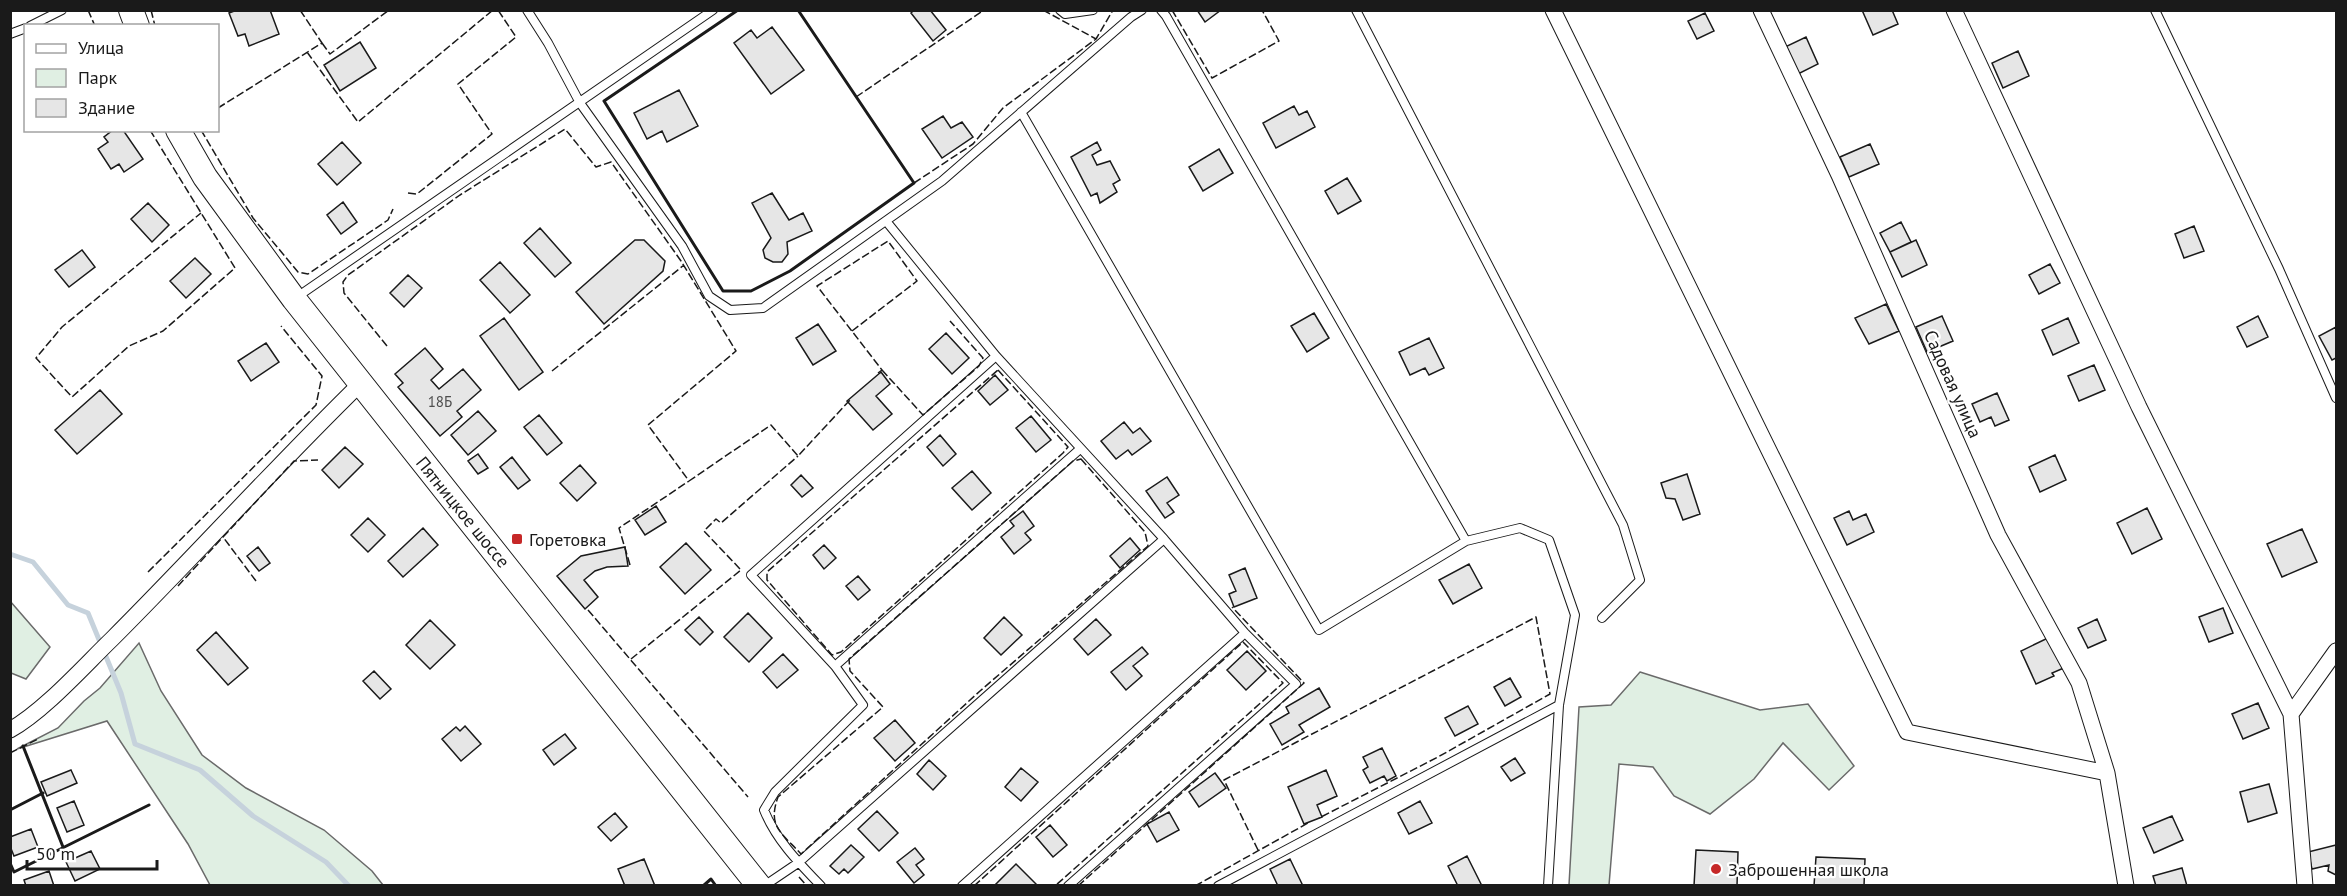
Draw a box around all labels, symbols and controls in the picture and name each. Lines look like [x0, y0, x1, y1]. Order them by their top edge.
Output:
legend [24, 24, 219, 132]
text: Улица [78, 36, 124, 59]
text: Парк [78, 66, 118, 89]
text: Здание [78, 96, 135, 119]
street label: Садовая улица [1919, 326, 1987, 442]
house number: 18Б [428, 392, 452, 411]
street label: Пятницкое шоссе [411, 452, 515, 572]
place label: Горетовка [529, 528, 607, 551]
marker: Горетовка [510, 532, 524, 546]
scale bar [27, 833, 158, 871]
text: 50 m [36, 842, 75, 865]
place label: Заброшенная школа [1728, 858, 1889, 881]
marker: Заброшенная школа [1709, 862, 1723, 876]

